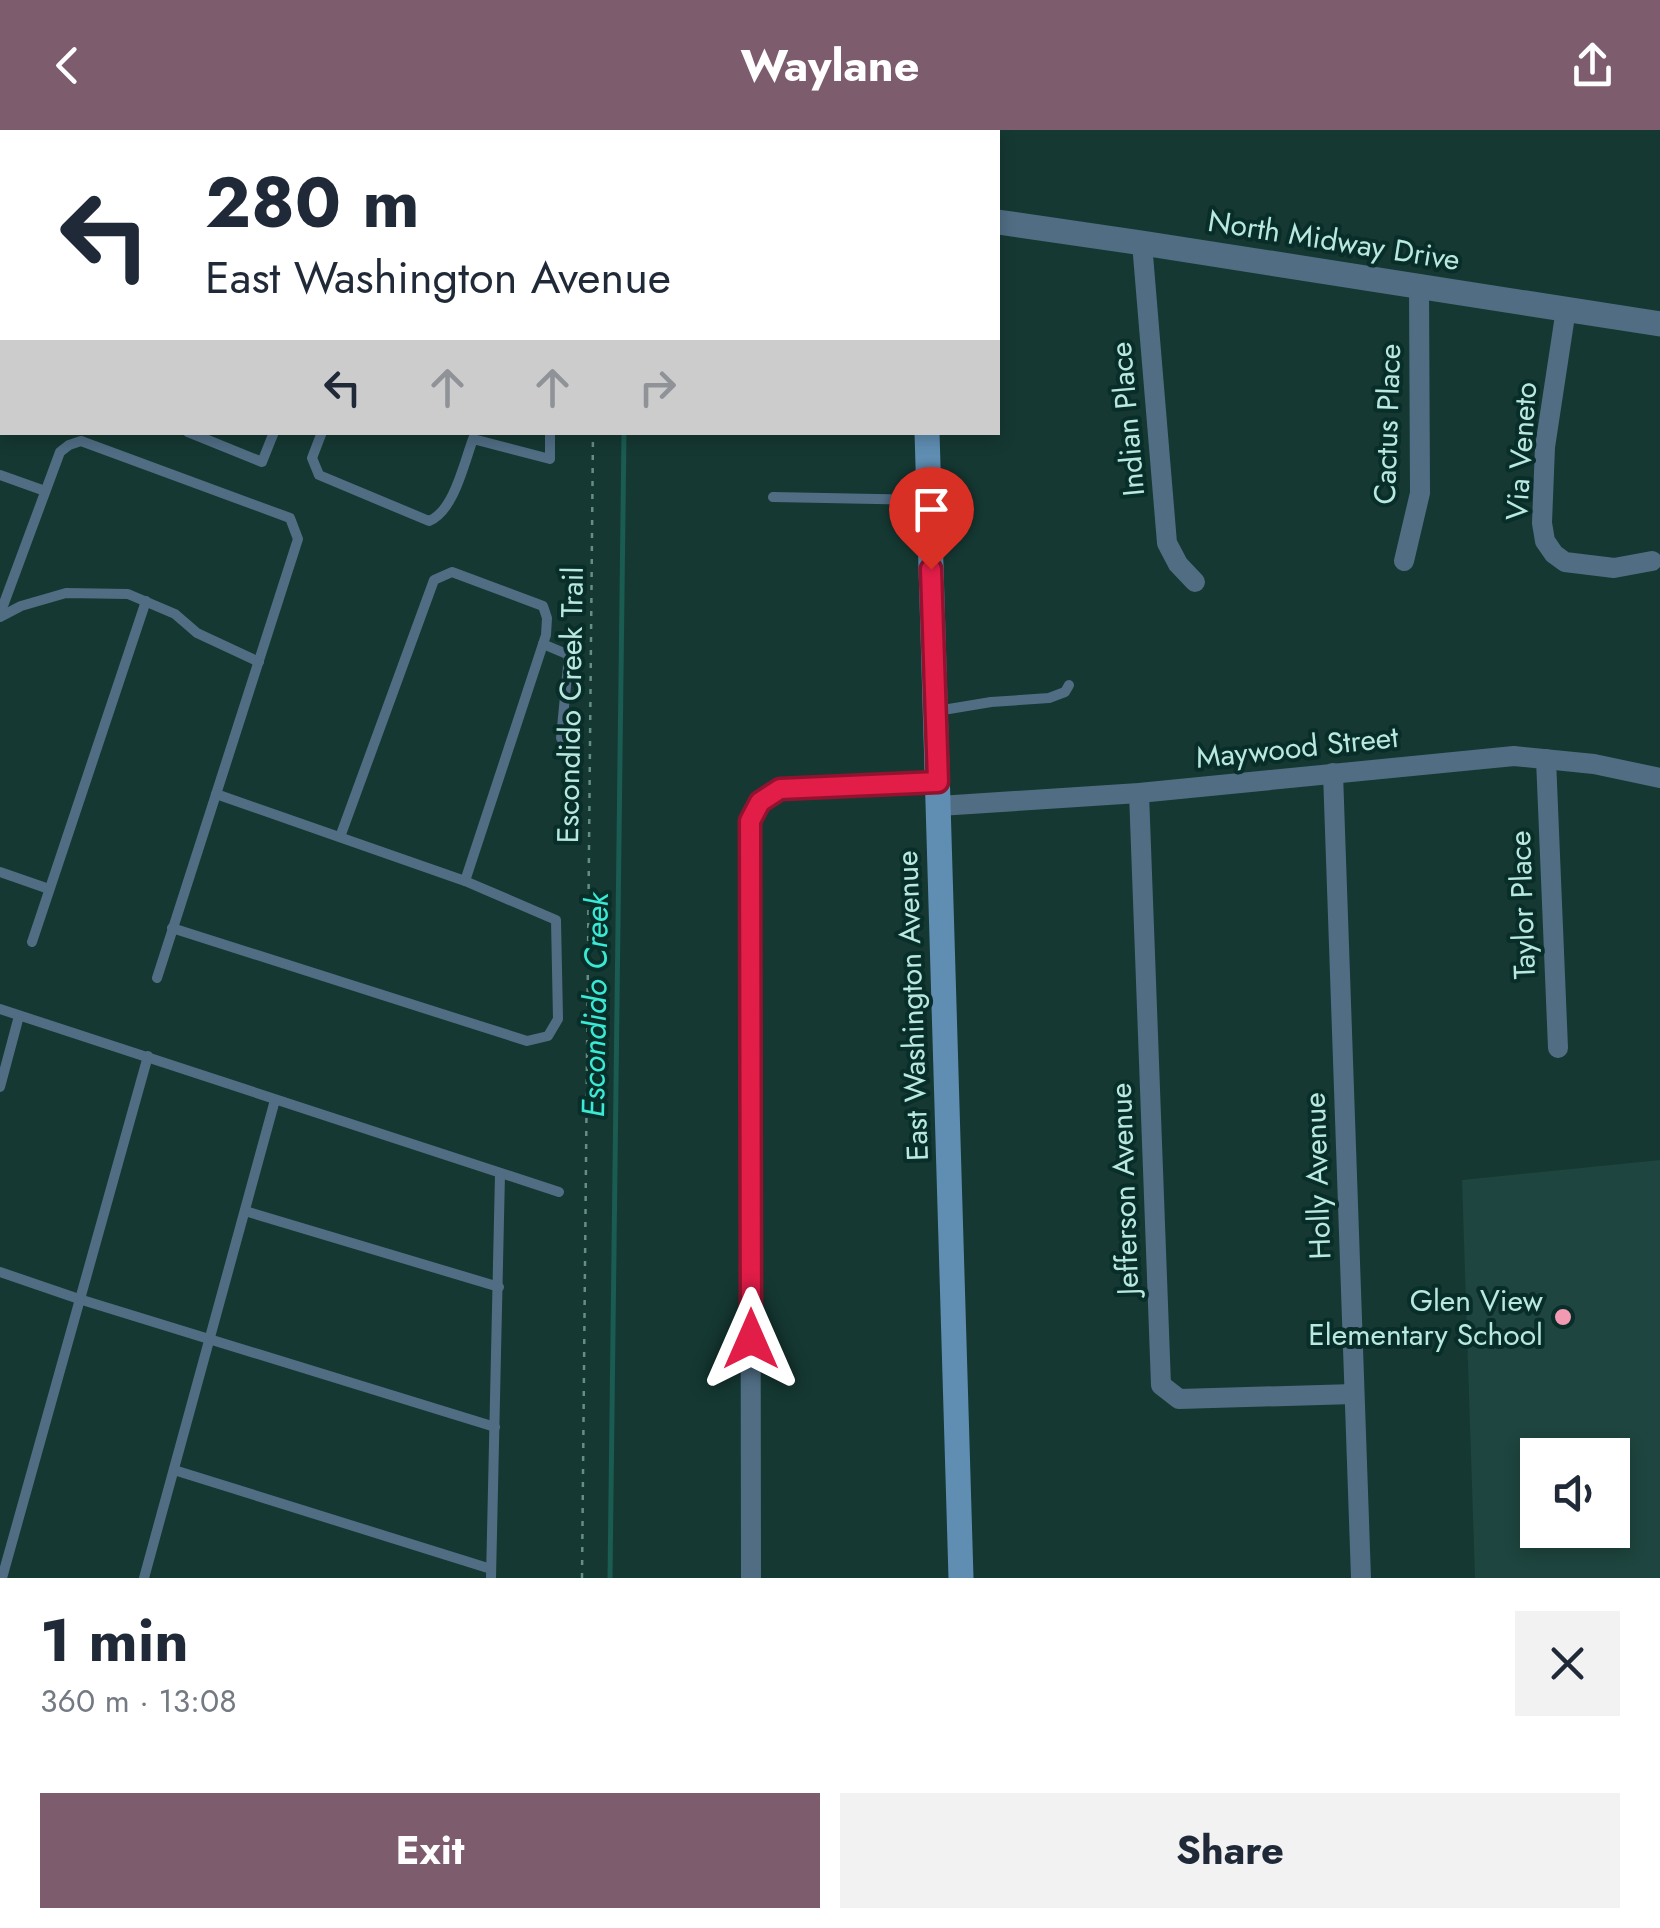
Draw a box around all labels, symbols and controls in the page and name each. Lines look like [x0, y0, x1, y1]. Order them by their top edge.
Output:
text: Waylane [741, 33, 919, 98]
icon: back [40, 38, 95, 93]
icon: share [1565, 38, 1620, 93]
text: 280 m [205, 152, 420, 253]
icon: left [40, 170, 170, 300]
street label: North Midway Drive [1205, 199, 1463, 281]
text: East Washington Avenue [205, 245, 671, 310]
street label: Indian Place [1099, 340, 1155, 498]
street label: Cactus Place [1363, 343, 1411, 505]
icon: left [315, 360, 370, 415]
icon: ahead [420, 360, 475, 415]
icon: ahead [525, 360, 580, 415]
icon: right [630, 360, 685, 415]
street label: Via Veneto [1495, 380, 1547, 522]
pin [889, 467, 974, 570]
icon: arrive [904, 482, 959, 537]
street label: Escondido Creek Trail [546, 566, 594, 844]
street label: Maywood Street [1194, 715, 1401, 779]
street label: Taylor Place [1498, 830, 1546, 980]
street label: East Washington Avenue [885, 850, 939, 1162]
water label: Escondido Creek [570, 891, 620, 1118]
street label: Jefferson Avenue [1099, 1082, 1149, 1300]
street label: Holly Avenue [1293, 1092, 1341, 1260]
place label: Glen View Elementary School [1308, 1279, 1544, 1356]
position arrow [699, 1287, 803, 1391]
marker: Glen View Elementary School [1552, 1306, 1574, 1328]
map controls [1520, 1438, 1630, 1548]
button: sound [1520, 1438, 1630, 1548]
text: 1 min [40, 1597, 189, 1684]
button: close [1515, 1611, 1620, 1716]
text: 360 m · 13:08 [40, 1678, 237, 1724]
button: Exit [40, 1793, 820, 1908]
button: Share [840, 1793, 1620, 1908]

